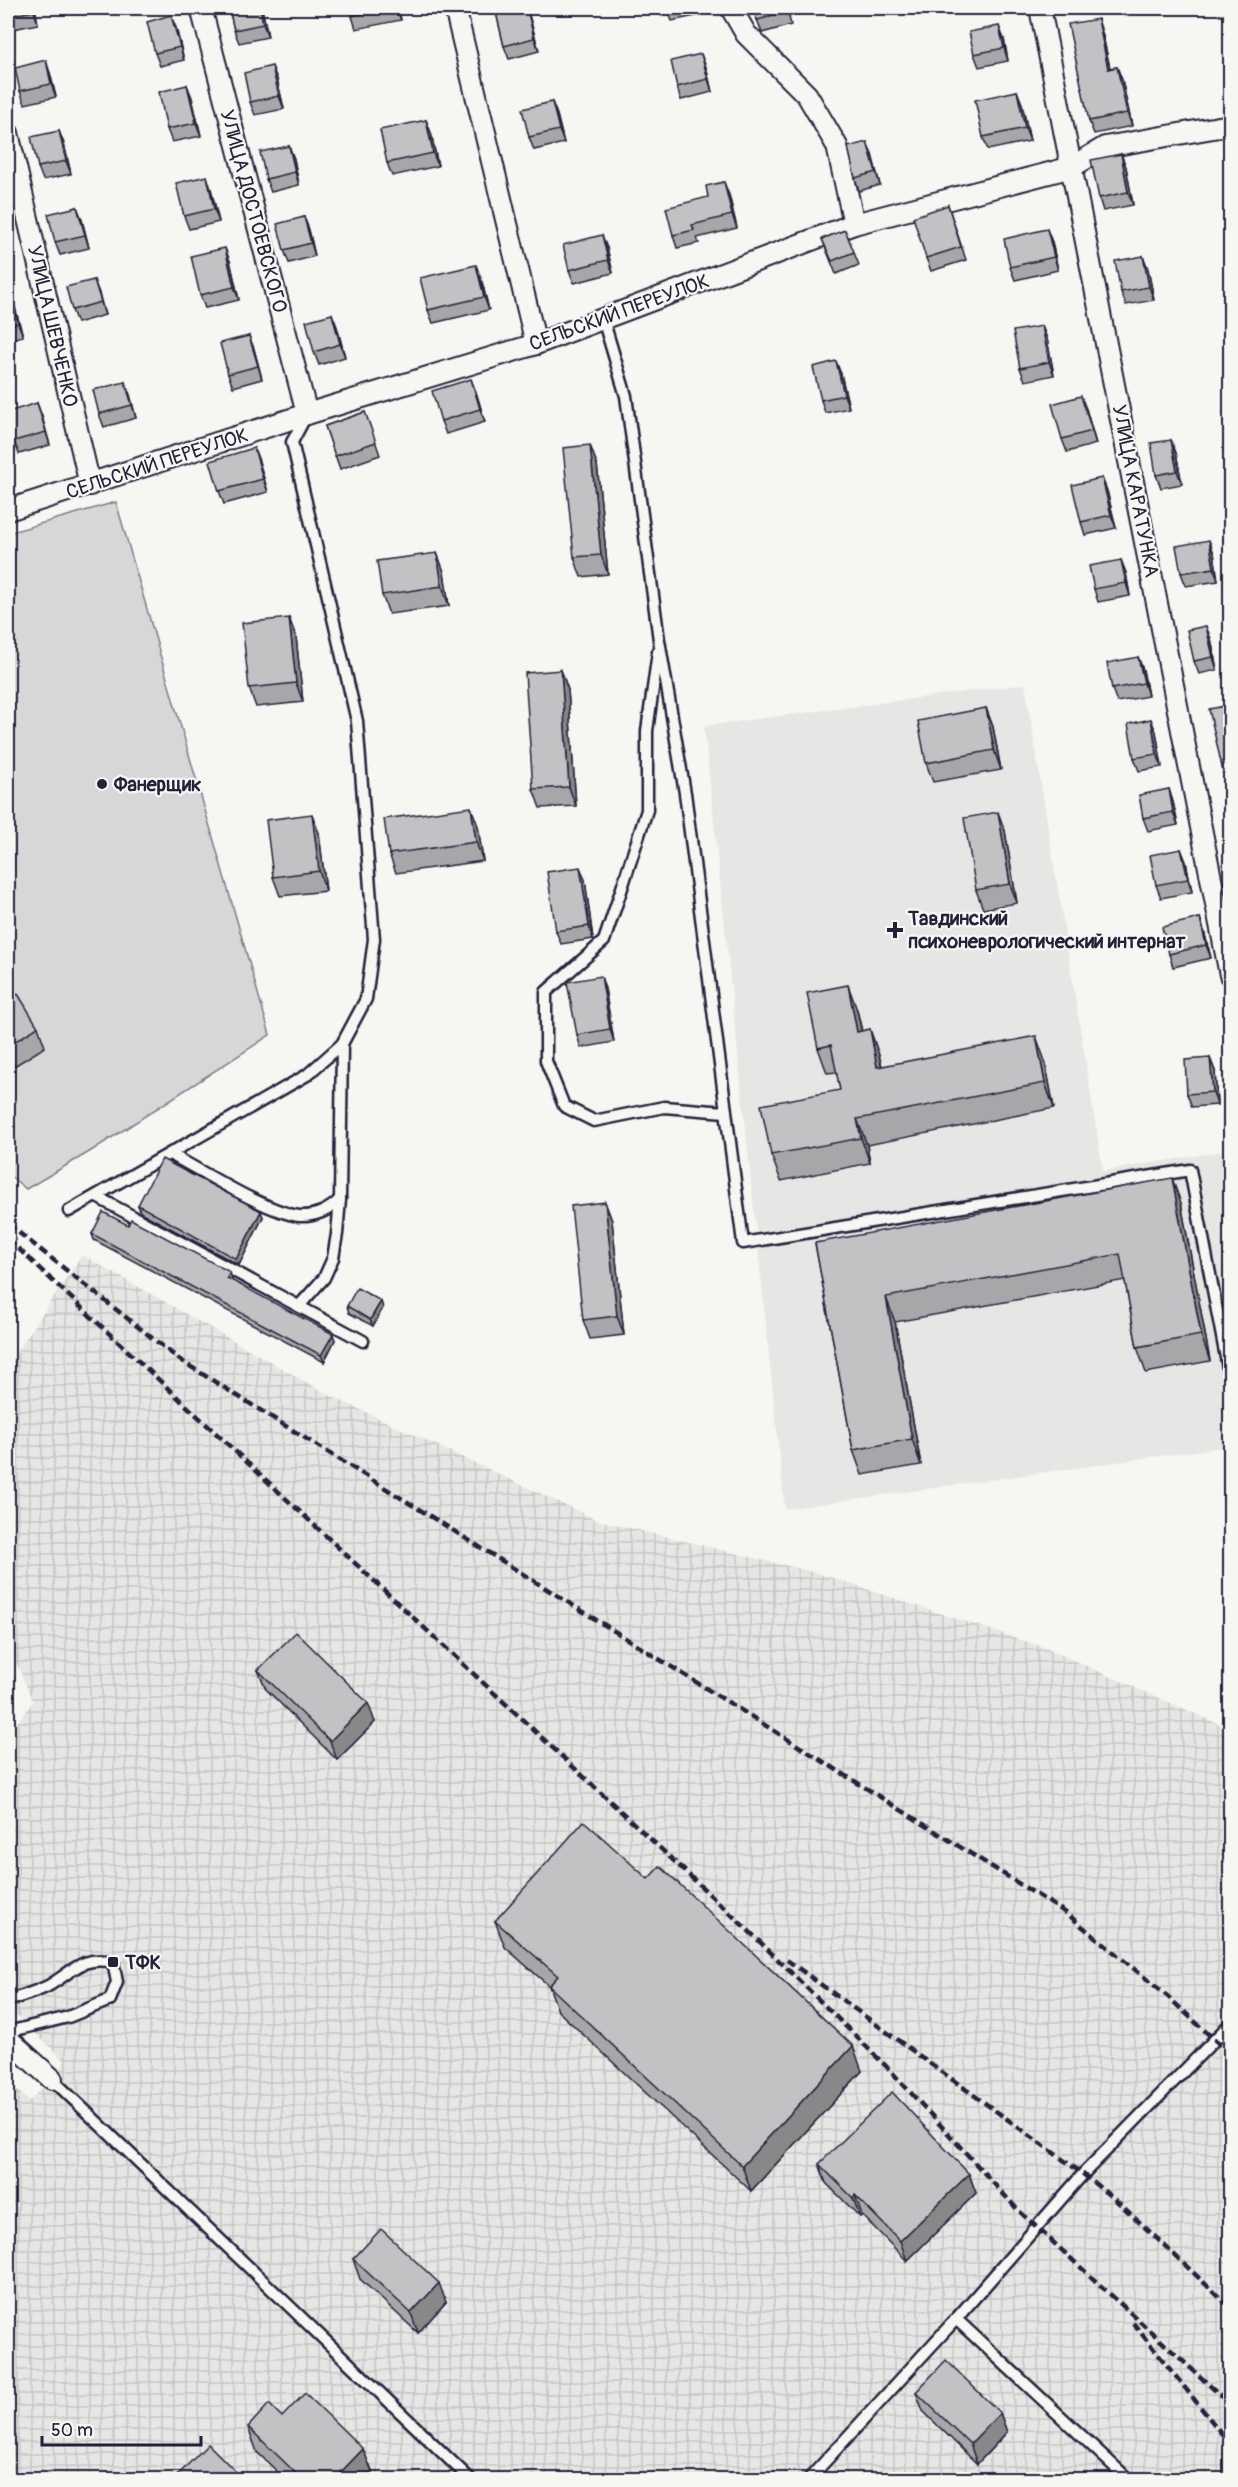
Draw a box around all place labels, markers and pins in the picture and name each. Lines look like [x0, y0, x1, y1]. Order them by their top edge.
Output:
place label: Фанерщик [113, 772, 201, 797]
marker: Фанерщик [95, 777, 109, 791]
place label: Тавдинский психоневрологический интернат [907, 906, 1187, 954]
marker: Тавдинский психоневрологический интернат [886, 921, 904, 939]
place label: ТФК [124, 1950, 161, 1975]
marker: ТФК [106, 1955, 120, 1969]

